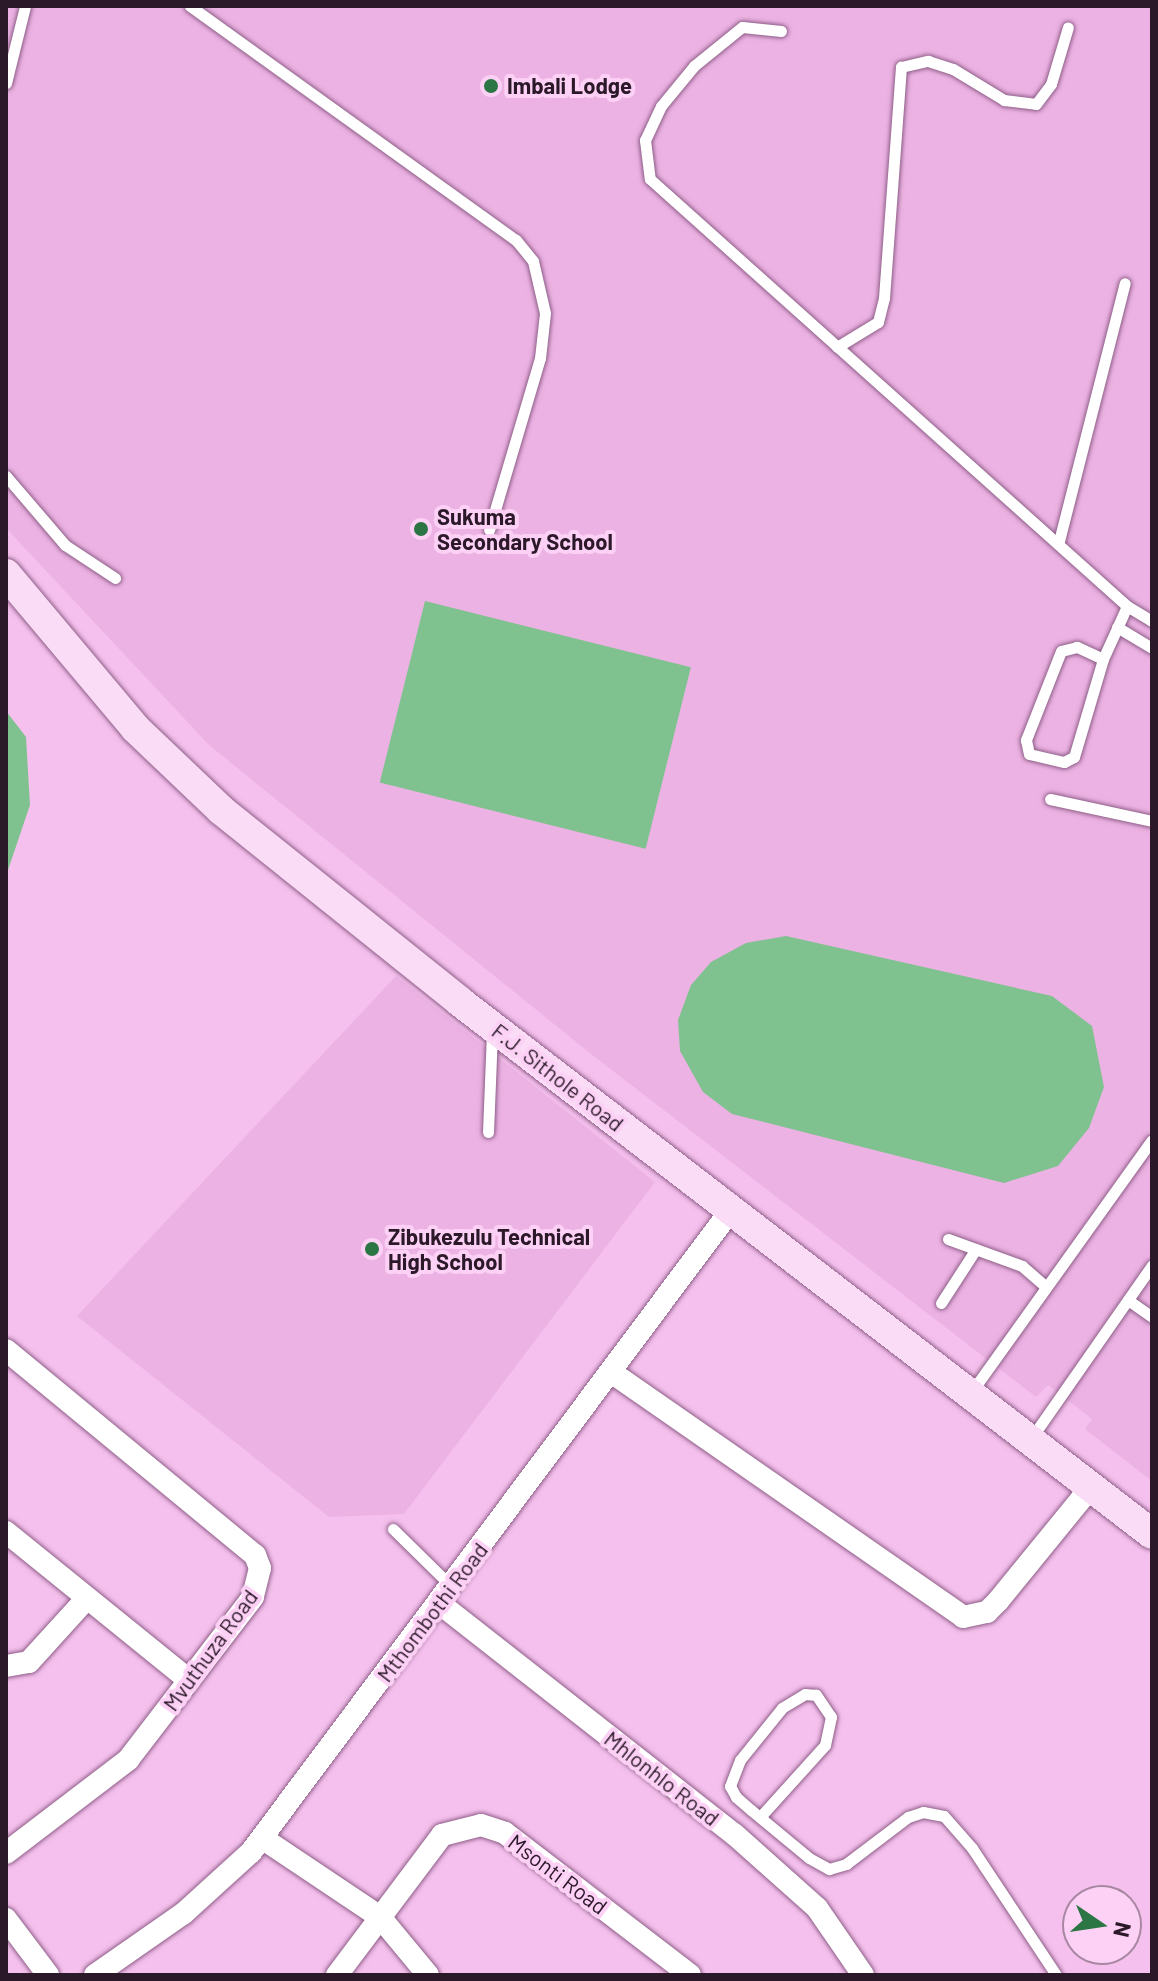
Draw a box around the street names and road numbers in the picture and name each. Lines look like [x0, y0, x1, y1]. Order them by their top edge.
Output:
street label: F.J. Sithole Road [487, 1017, 629, 1137]
street label: Mthombothi Road [371, 1537, 493, 1687]
street label: Mvuthuza Road [157, 1584, 263, 1716]
street label: Mhlonhlo Road [599, 1725, 725, 1831]
street label: Msonti Road [503, 1828, 613, 1920]

